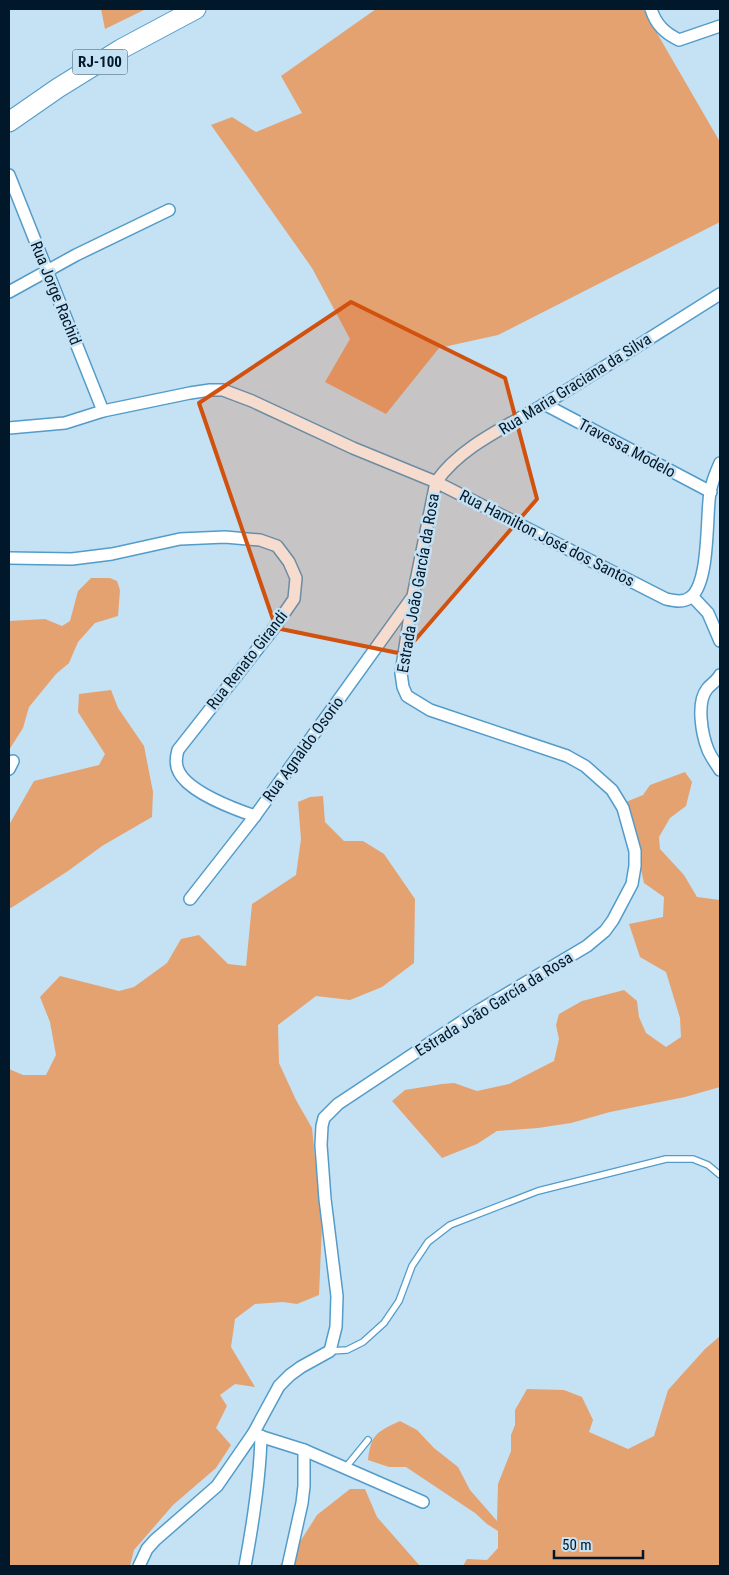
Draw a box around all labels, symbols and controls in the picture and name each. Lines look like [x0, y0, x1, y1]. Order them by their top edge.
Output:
road number: RJ-100 [72, 50, 128, 74]
street label: Rua Jorge Rachid [27, 238, 85, 348]
street label: Rua Maria Graciana da Silva [495, 329, 655, 439]
street label: Travessa Modelo [575, 414, 679, 482]
street label: Rua Hamilton José dos Santos [457, 486, 637, 590]
street label: Estrada João García da Rosa [393, 492, 443, 674]
street label: Rua Renato Girandi [203, 607, 291, 713]
street label: Rua Agnaldo Osorio [259, 693, 347, 805]
street label: Estrada João García da Rosa [412, 948, 576, 1060]
scale bar [554, 1528, 643, 1560]
text: 50 m [562, 1536, 592, 1554]

